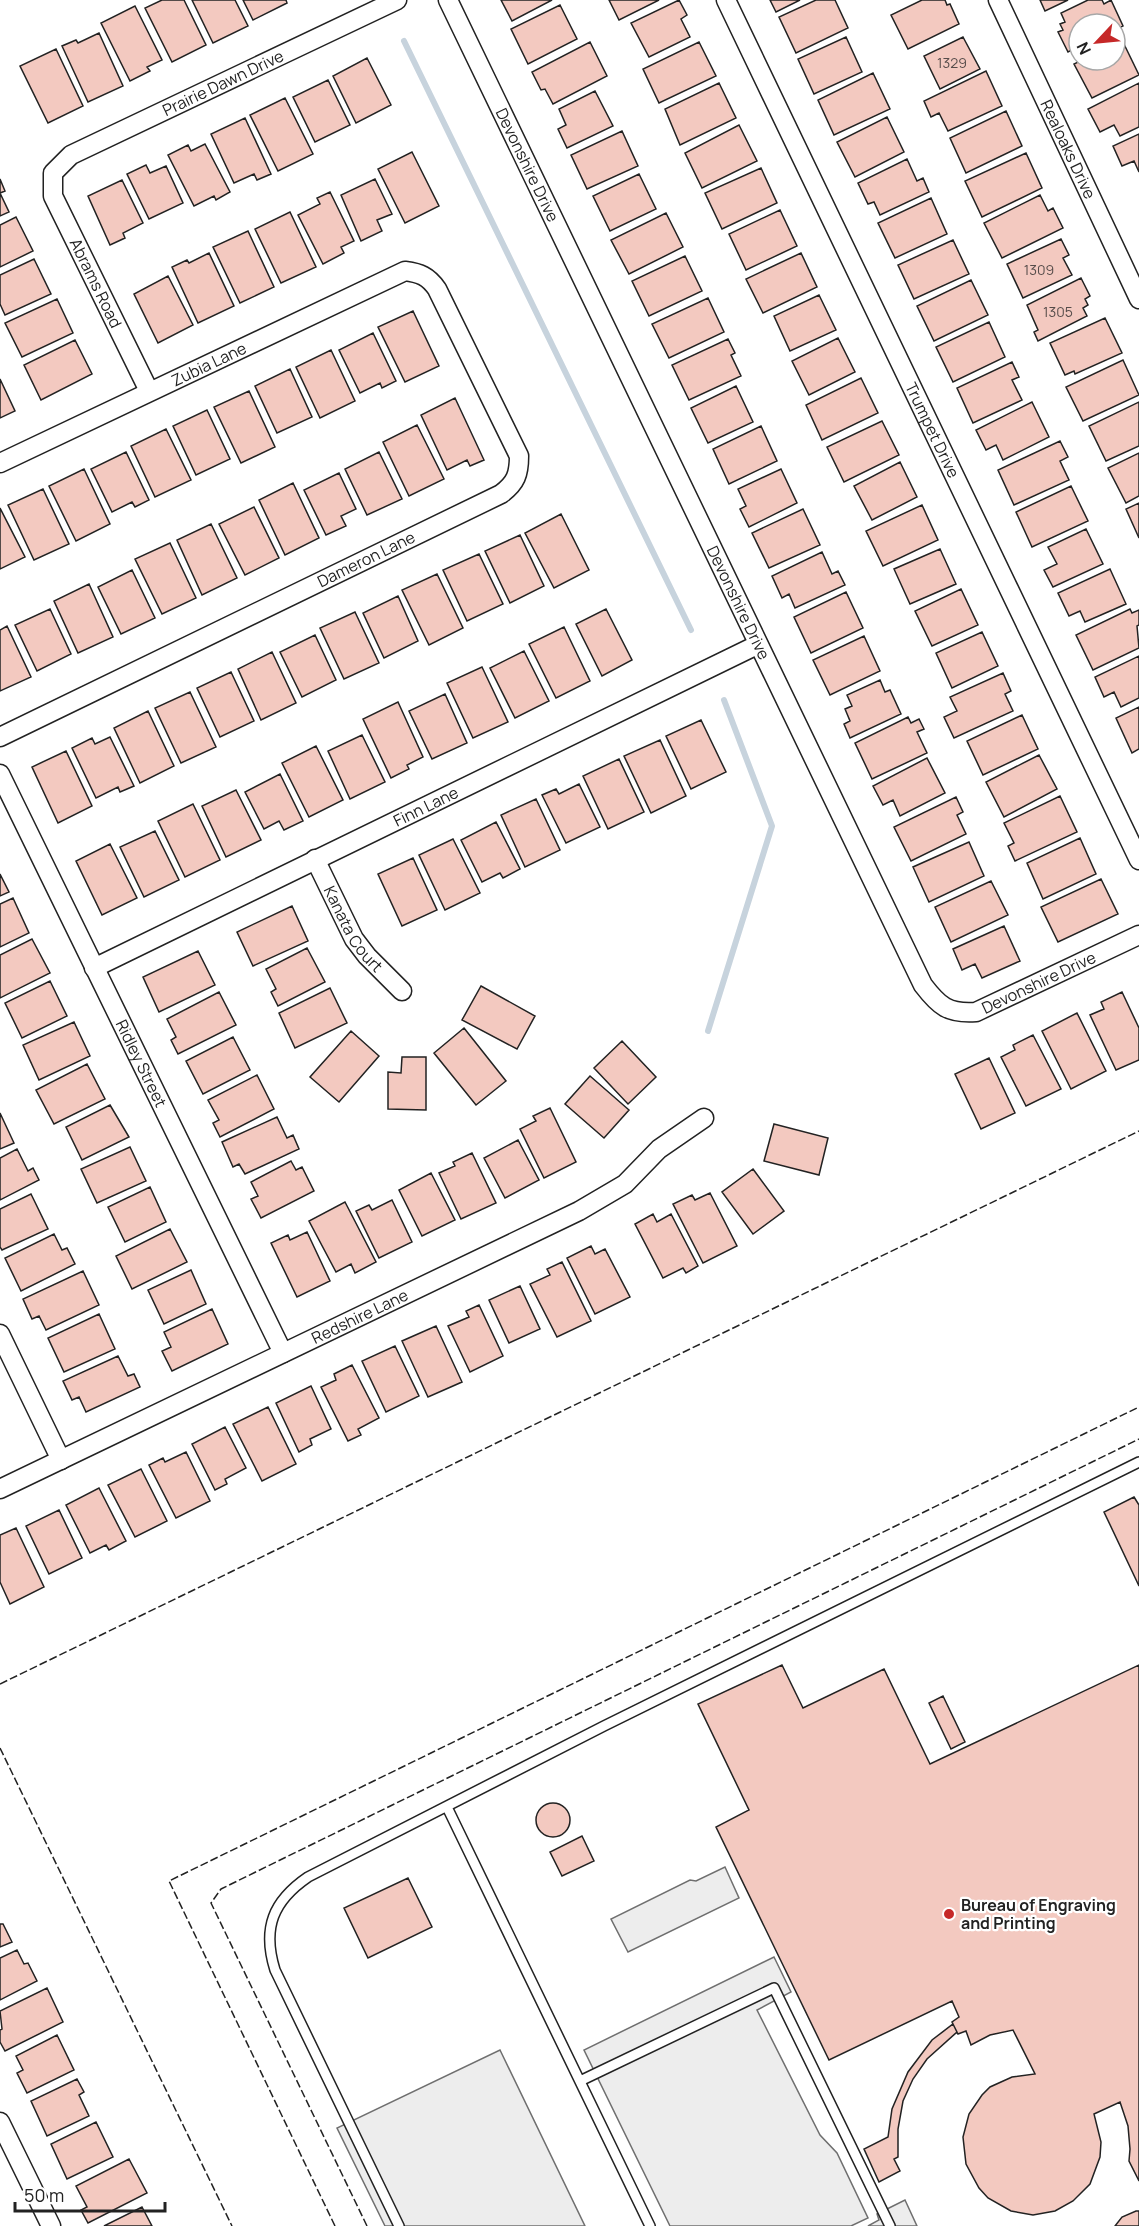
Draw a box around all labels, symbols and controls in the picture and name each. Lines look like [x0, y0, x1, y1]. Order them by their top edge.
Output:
north arrow [1067, 12, 1127, 72]
text: N [1071, 39, 1096, 59]
street label: Prairie Dawn Drive [159, 45, 287, 121]
house number: 1329 [937, 53, 967, 72]
street label: Realoaks Drive [1036, 96, 1101, 202]
street label: Devonshire Drive [491, 104, 564, 225]
street label: Abrams Road [65, 235, 127, 331]
house number: 1309 [1024, 260, 1054, 279]
house number: 1305 [1043, 302, 1073, 321]
street label: Zubia Lane [168, 337, 250, 391]
street label: Trumpet Drive [900, 379, 965, 481]
street label: Dameron Lane [313, 526, 419, 592]
street label: Devonshire Drive [702, 542, 775, 663]
street label: Finn Lane [389, 781, 462, 832]
street label: Kanata Court [319, 882, 388, 977]
street label: Devonshire Drive [978, 946, 1099, 1019]
street label: Ridley Street [111, 1016, 172, 1111]
street label: Redshire Lane [308, 1284, 412, 1349]
place label: Bureau of Engraving and Printing [961, 1894, 1116, 1934]
marker: Bureau of Engraving and Printing [942, 1907, 956, 1921]
scale bar [15, 2175, 165, 2213]
text: 50 m [24, 2183, 64, 2207]

